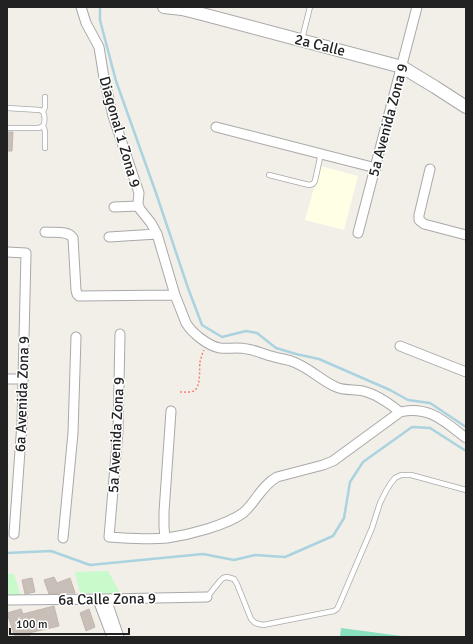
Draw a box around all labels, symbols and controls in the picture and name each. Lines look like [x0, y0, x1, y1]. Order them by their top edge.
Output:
street label: 2a Calle [293, 30, 347, 60]
street label: 5a Avenida Zona 9 [364, 62, 412, 178]
street label: Diagonal 1 Zona 9 [96, 74, 144, 190]
street label: 6a Avenida Zona 9 [11, 336, 33, 452]
street label: 5a Avenida Zona 9 [104, 377, 128, 493]
street label: 6a Calle Zona 9 [58, 589, 156, 609]
scale bar [10, 610, 129, 636]
text: 100 m [16, 617, 48, 632]

